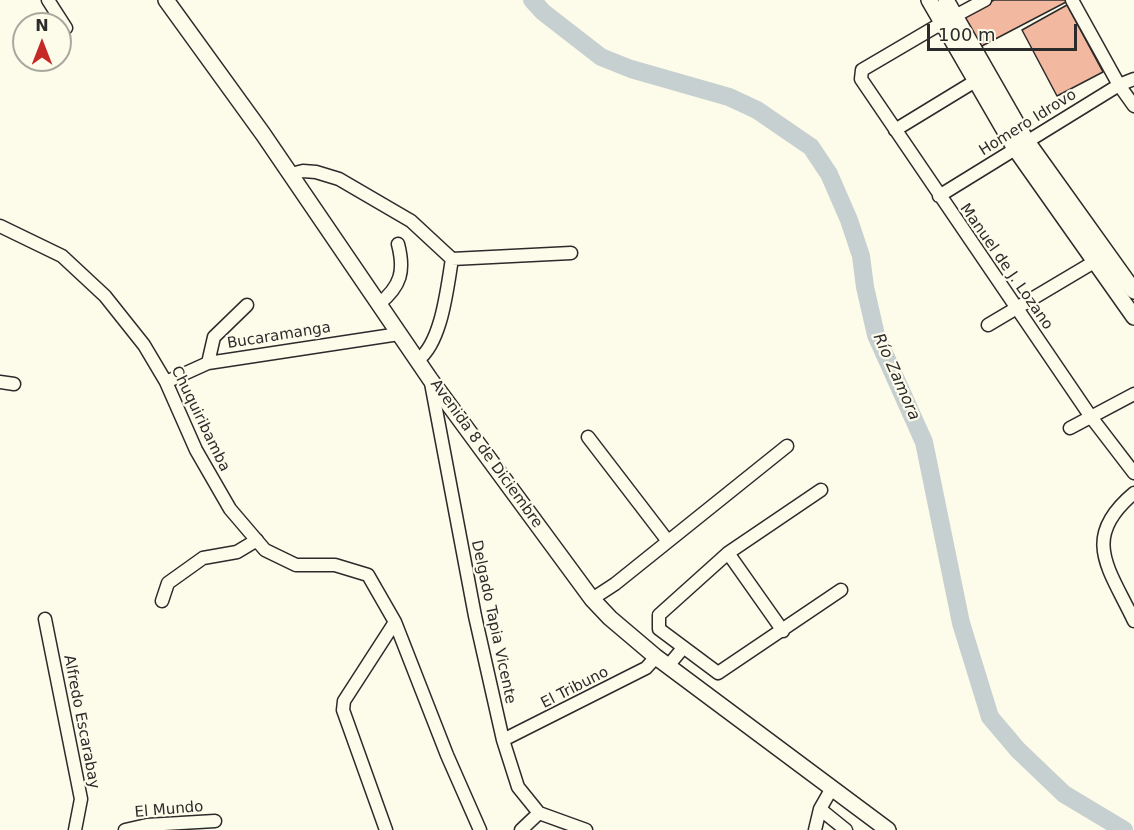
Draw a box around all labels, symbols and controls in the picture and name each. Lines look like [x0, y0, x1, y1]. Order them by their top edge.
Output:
north arrow [12, 12, 72, 72]
scale bar [930, 12, 1080, 50]
text: N [35, 16, 49, 35]
text: 100 m [938, 24, 996, 45]
street label: Homero Idrovo [976, 86, 1080, 160]
street label: Manuel de J. Lozano [956, 200, 1056, 334]
street label: Bucaramanga [226, 319, 332, 353]
water label: Río Zamora [868, 331, 924, 423]
street label: Chuquiribamba [167, 363, 233, 475]
street label: Avenida 8 de Diciembre [426, 376, 546, 532]
street label: Delgado Tapia Vicente [467, 539, 519, 705]
street label: Alfredo Escarabay [59, 654, 103, 790]
street label: El Tribuno [538, 663, 612, 713]
street label: El Mundo [134, 798, 204, 822]

